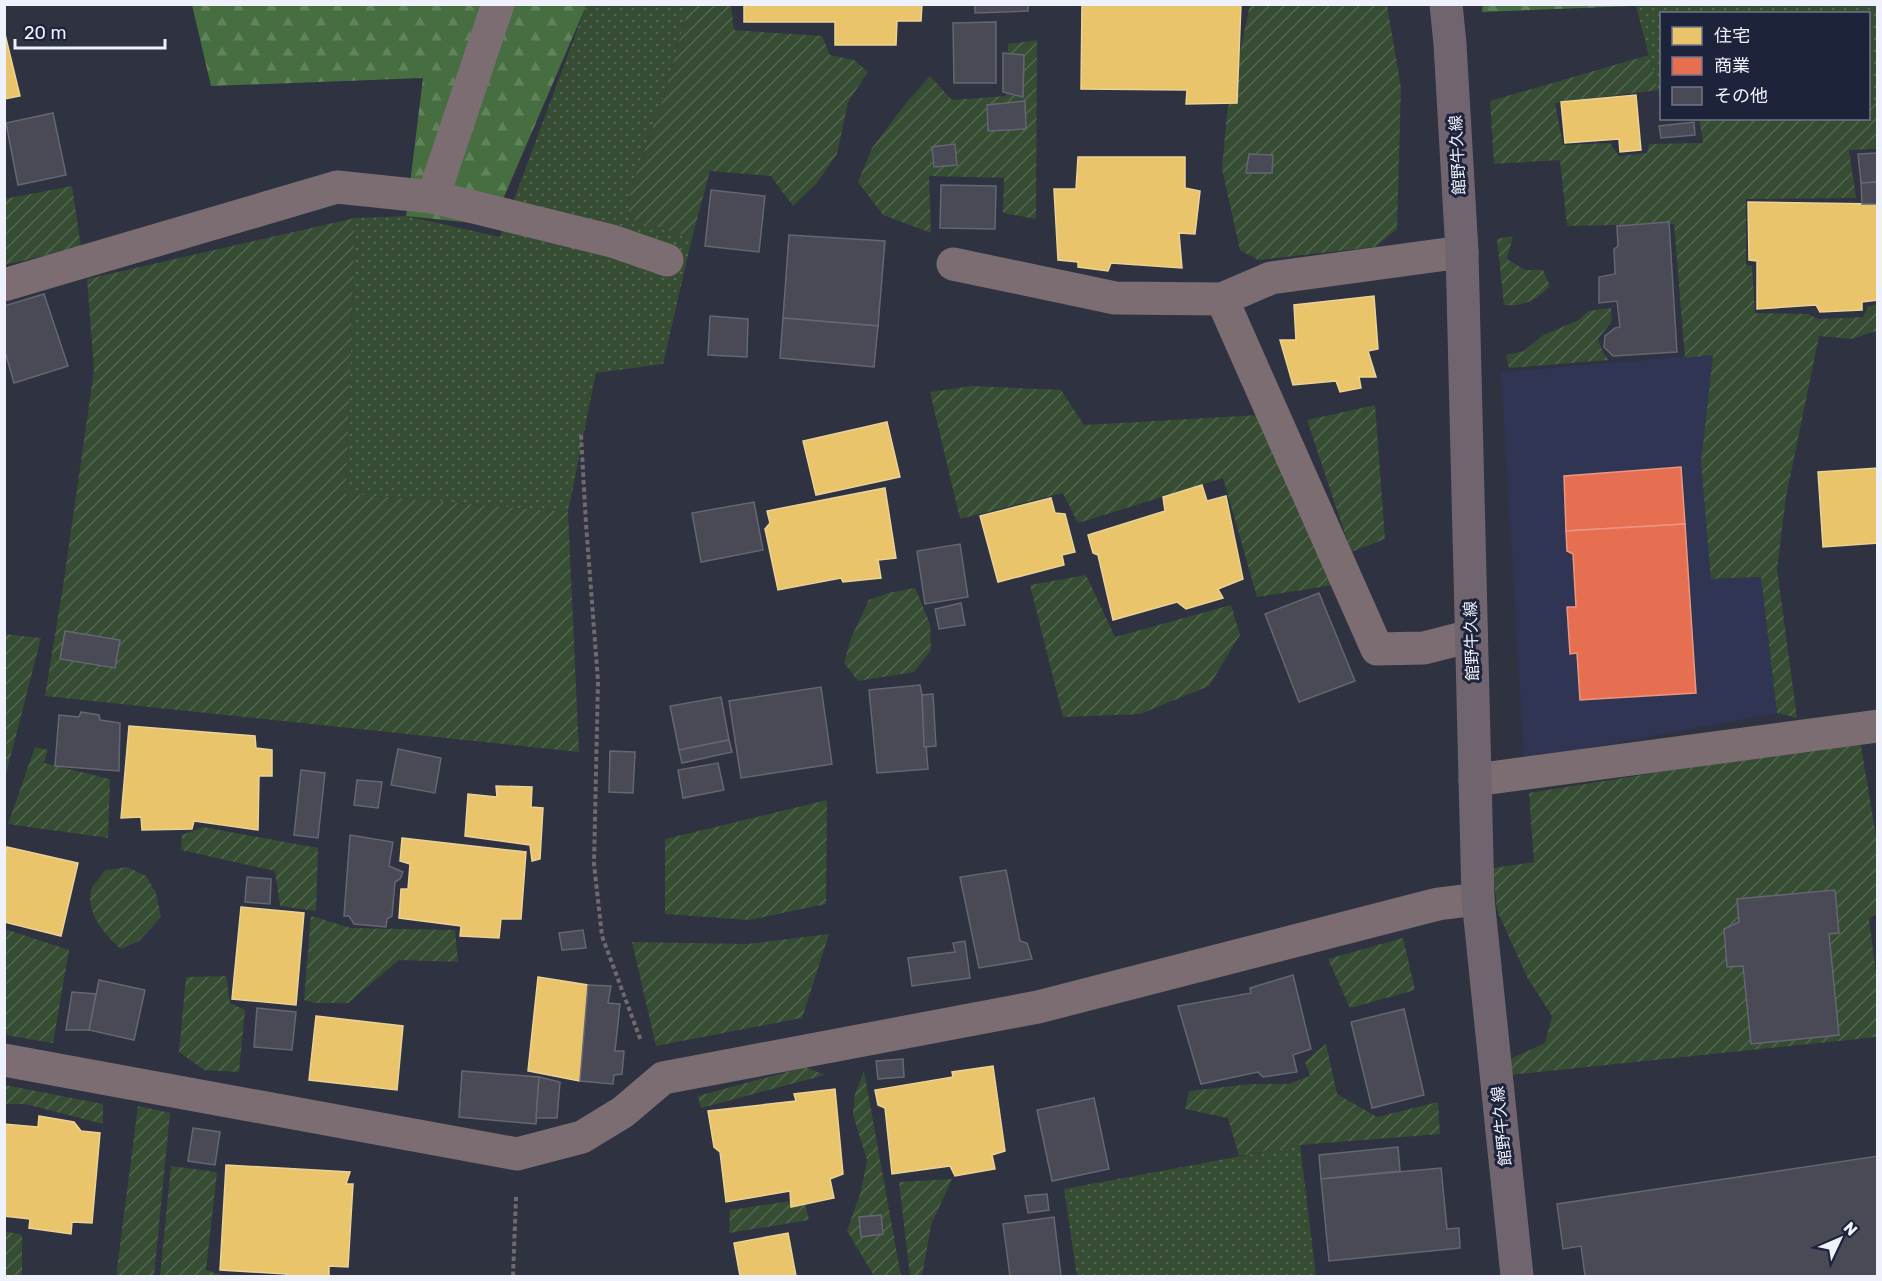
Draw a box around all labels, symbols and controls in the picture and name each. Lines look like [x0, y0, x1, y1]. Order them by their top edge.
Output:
scale bar [15, 12, 165, 50]
legend [1660, 12, 1870, 120]
text: 20 m [24, 22, 66, 44]
text: 住宅 [1714, 25, 1750, 47]
text: 商業 [1714, 55, 1750, 77]
text: その他 [1714, 85, 1768, 107]
street label: 館野牛久線 [1446, 115, 1469, 195]
street label: 館野牛久線 [1461, 601, 1482, 681]
street label: 館野牛久線 [1488, 1085, 1515, 1167]
north arrow [1810, 1209, 1870, 1269]
text: N [1840, 1218, 1861, 1240]

